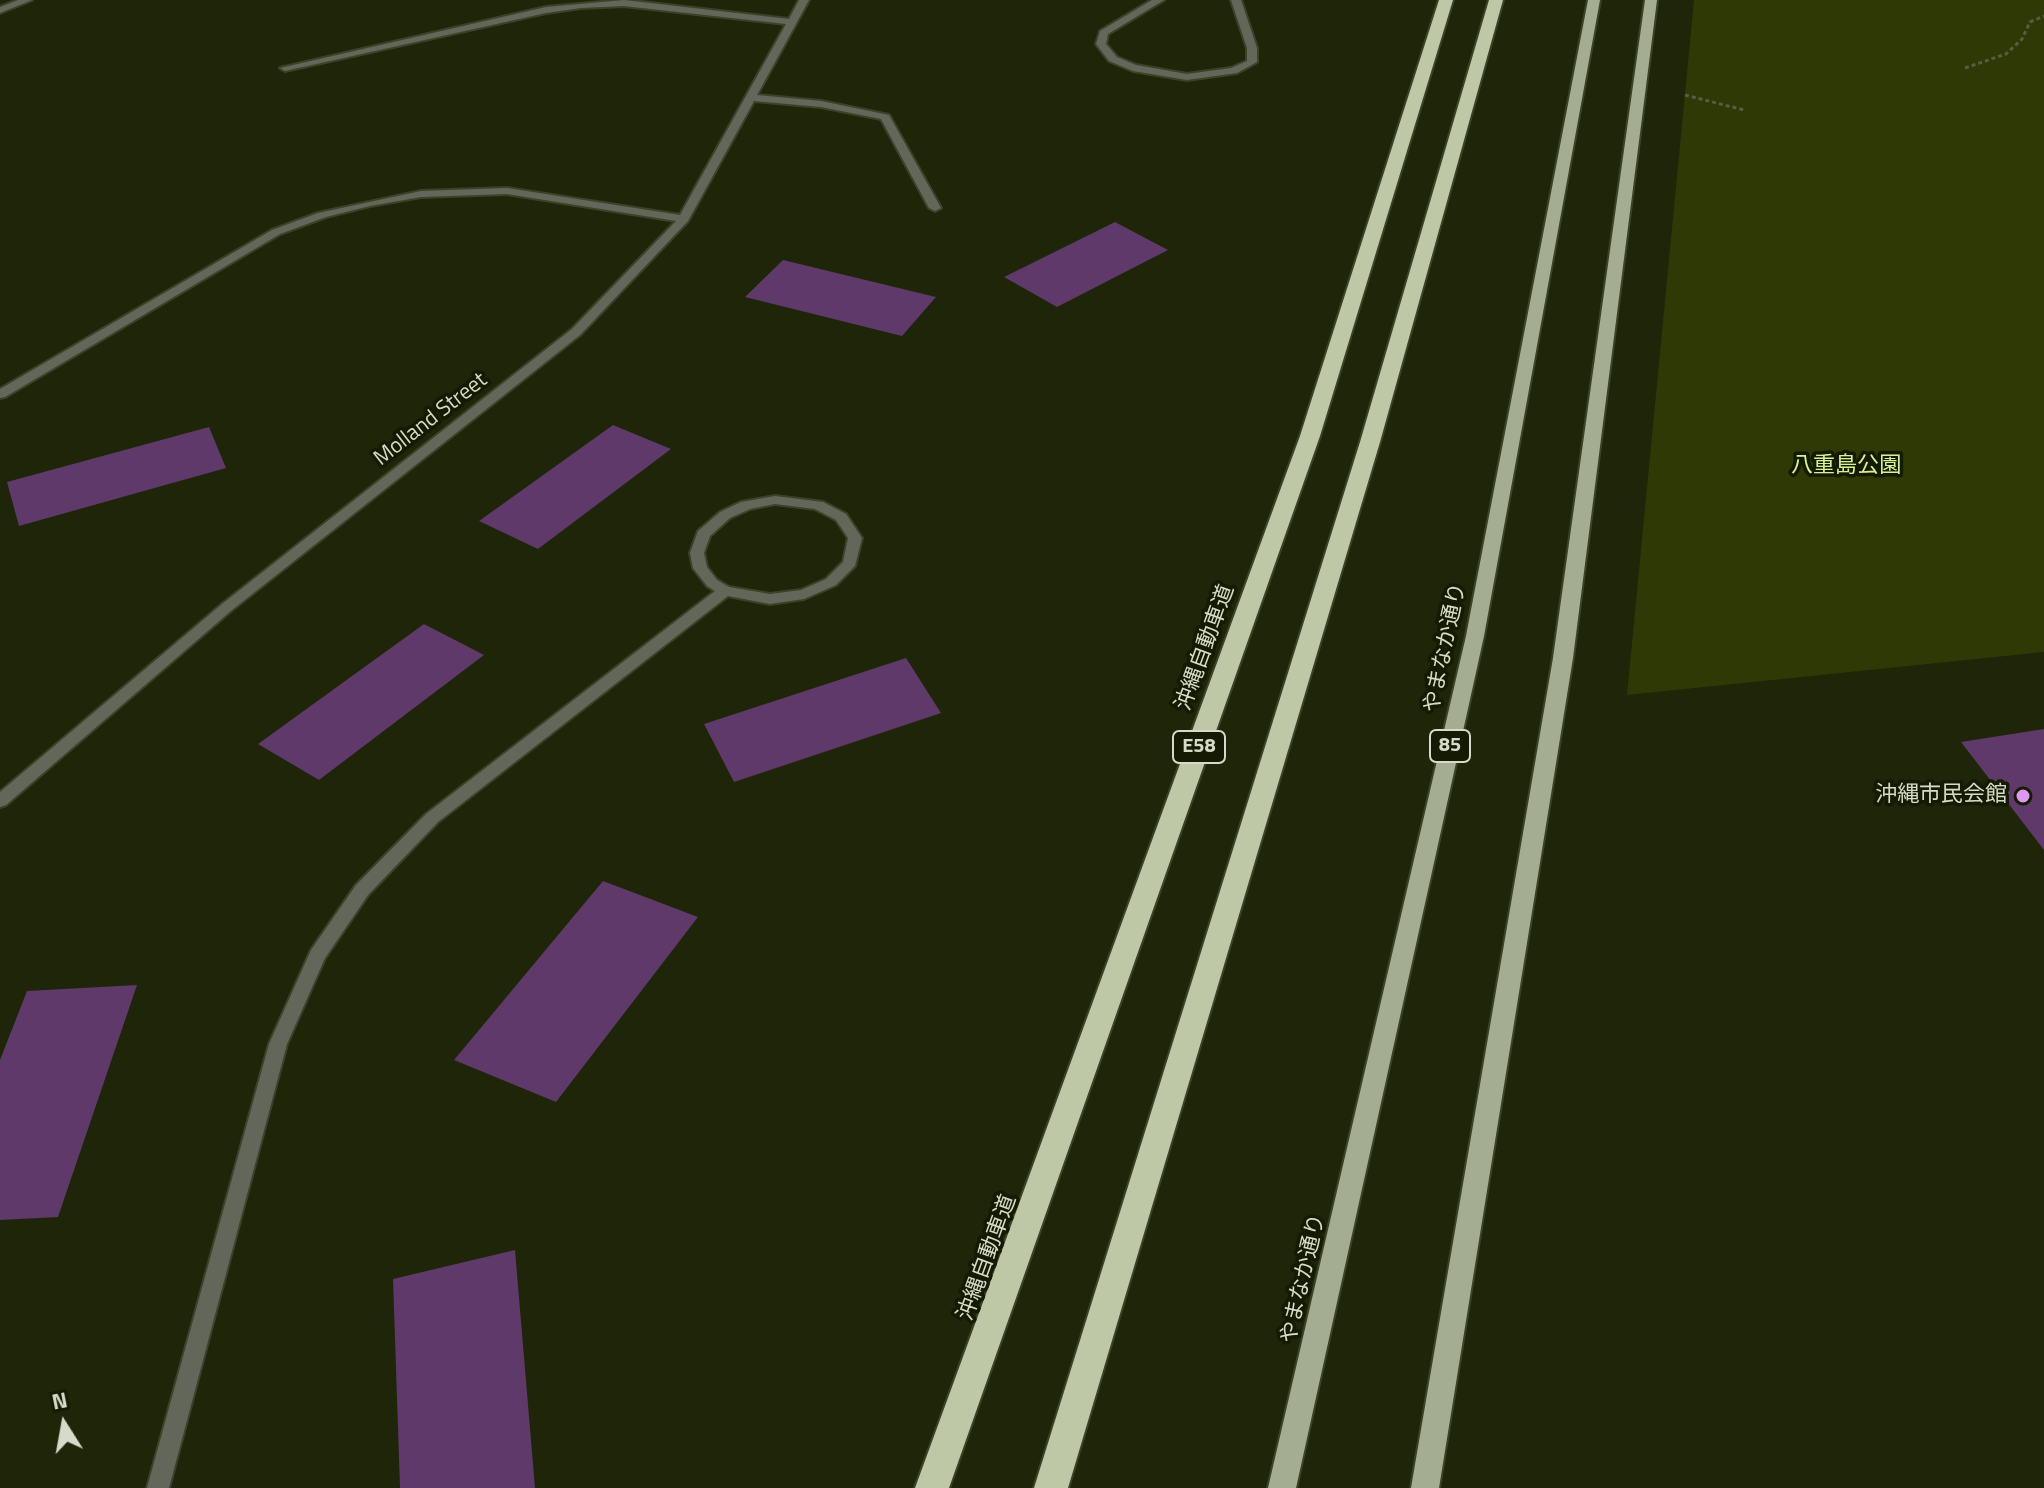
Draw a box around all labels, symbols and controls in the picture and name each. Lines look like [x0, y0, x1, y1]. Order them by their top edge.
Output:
street label: Molland Street [369, 368, 493, 472]
park label: 八重島公園 [1791, 454, 1901, 480]
street label: 沖縄自動車道 [1171, 581, 1241, 715]
street label: やまなか通り [1419, 581, 1473, 715]
road number: 85 [1430, 730, 1470, 762]
road number: E58 [1173, 731, 1225, 763]
place label: 沖縄市民会館 [1875, 783, 2007, 809]
marker: 沖縄市民会館 [2014, 787, 2032, 805]
street label: 沖縄自動車道 [953, 1191, 1023, 1325]
street label: やまなか通り [1276, 1212, 1332, 1346]
text: N [49, 1382, 70, 1419]
north arrow [24, 1384, 104, 1464]

